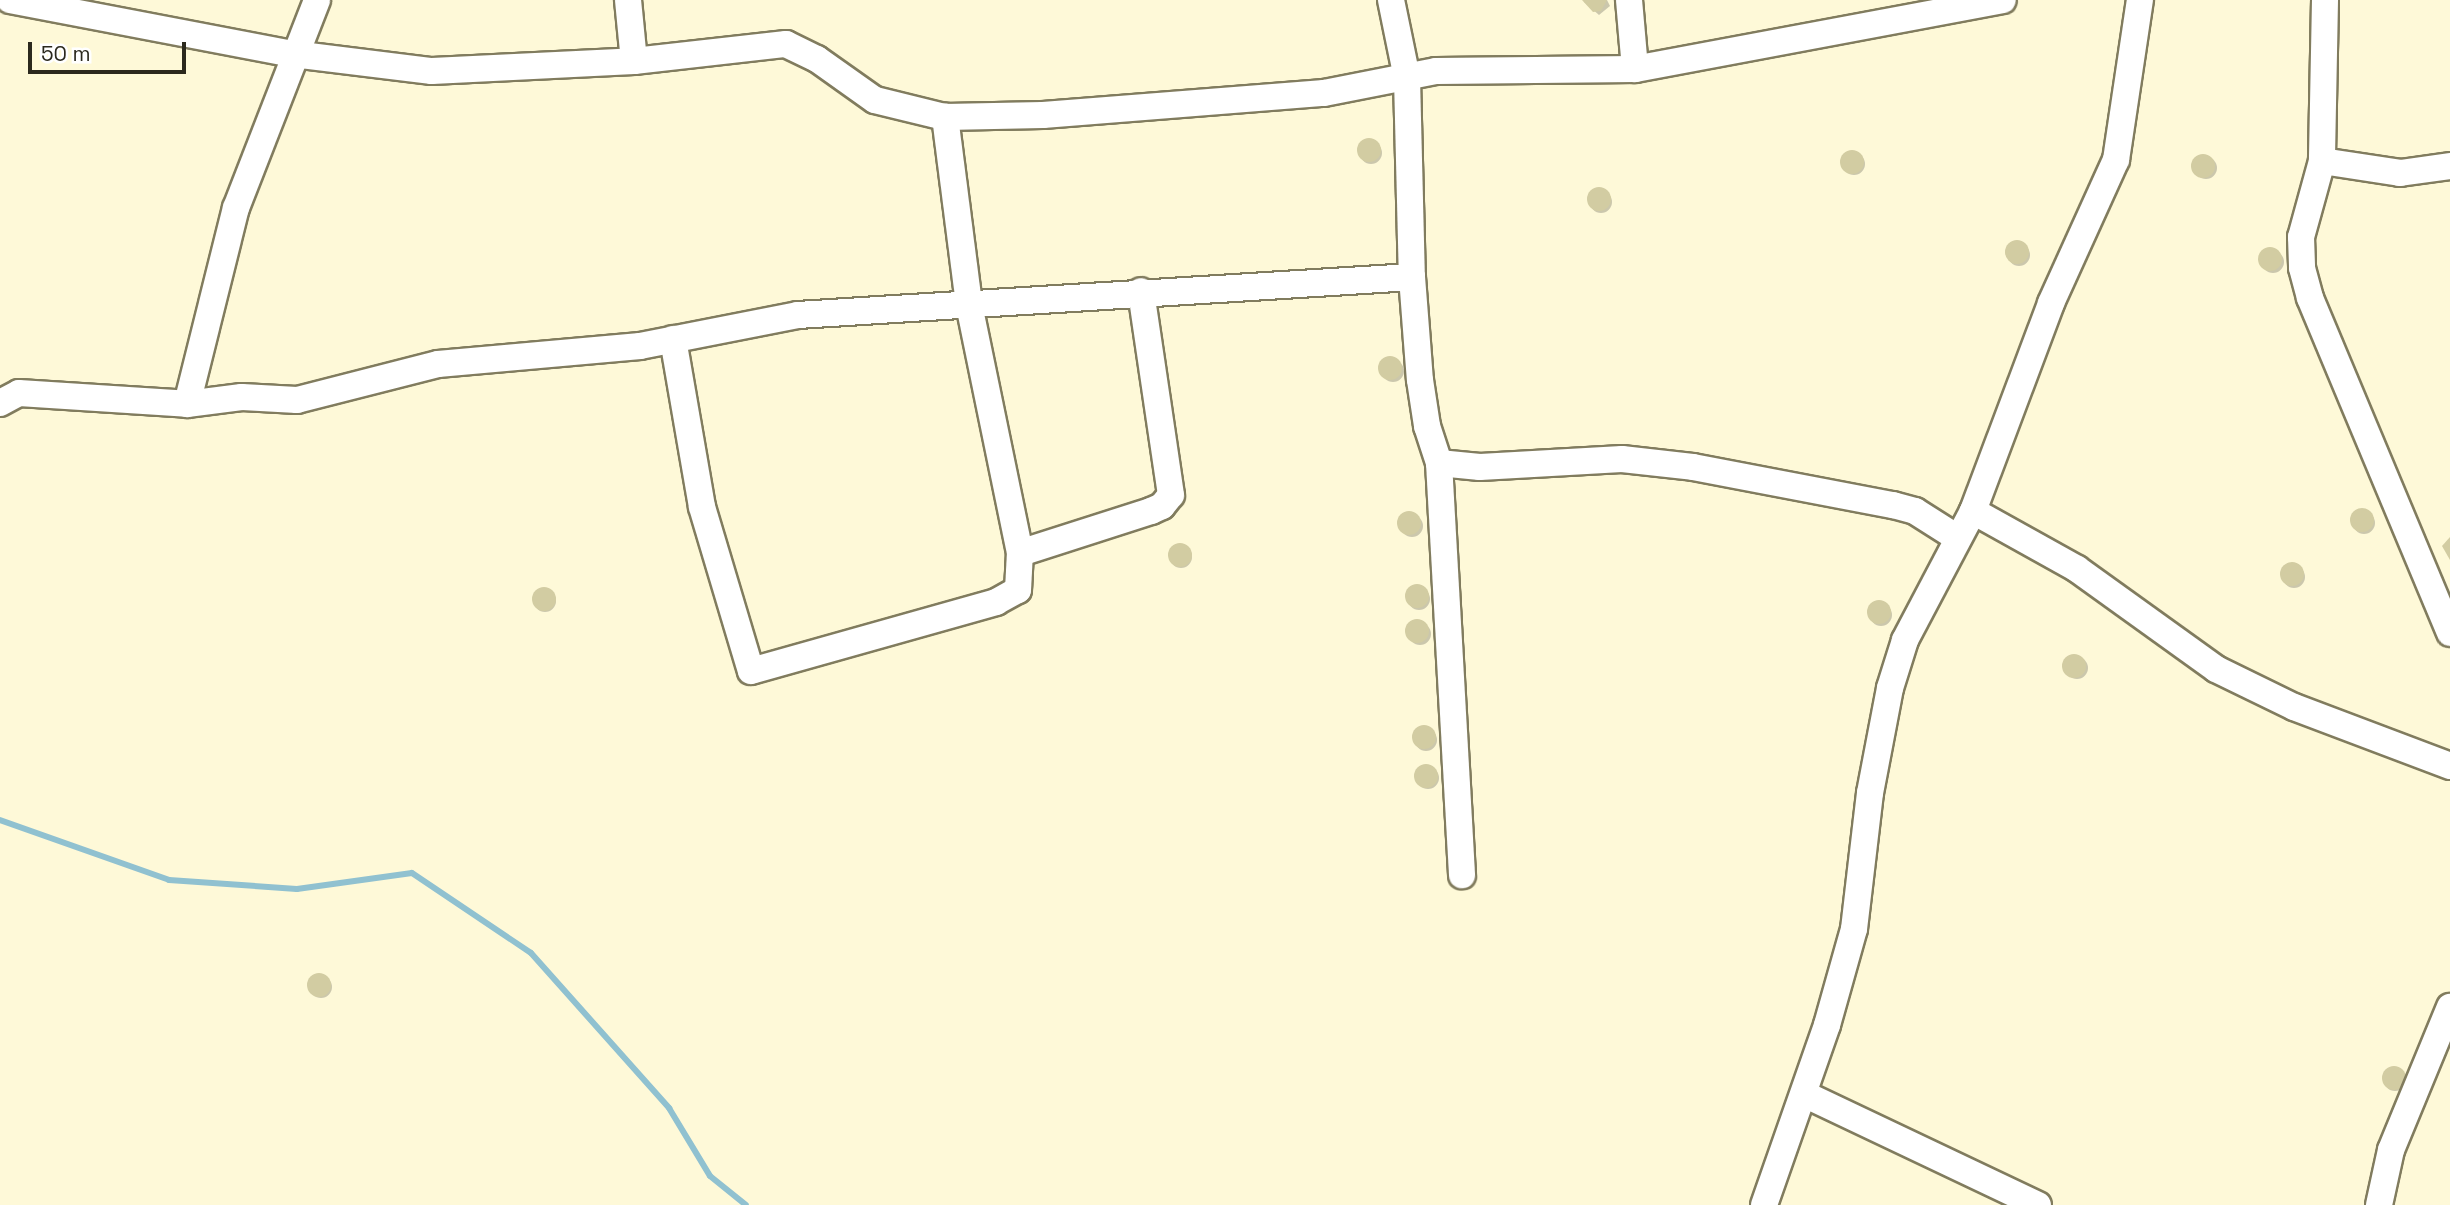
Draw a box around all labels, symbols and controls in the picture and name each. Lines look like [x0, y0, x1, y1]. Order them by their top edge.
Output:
scale bar [32, 28, 189, 72]
text: 50 m [41, 40, 91, 67]

